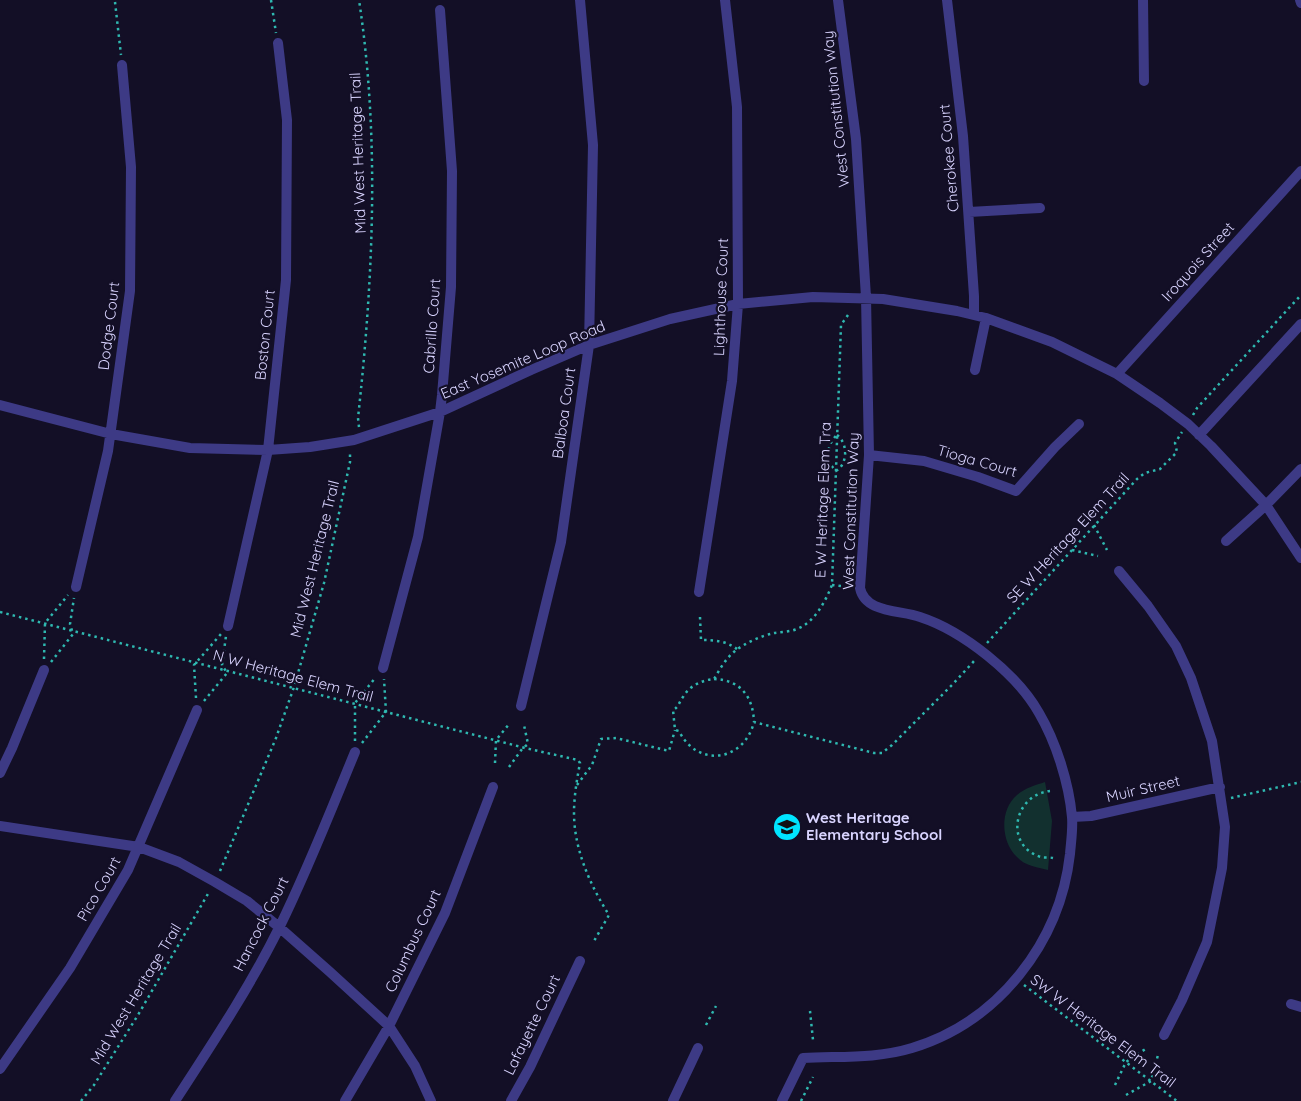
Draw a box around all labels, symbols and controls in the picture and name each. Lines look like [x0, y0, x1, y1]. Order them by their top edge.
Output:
street label: West Constitution Way [818, 30, 853, 188]
street label: Mid West Heritage Trail [345, 72, 370, 234]
street label: Cherokee Court [934, 103, 963, 213]
street label: Iroquois Street [1157, 218, 1238, 305]
street label: Lighthouse Court [709, 238, 732, 356]
street label: Cabrillo Court [419, 278, 444, 374]
street label: Dodge Court [94, 281, 123, 371]
street label: Boston Court [250, 289, 279, 381]
street label: East Yosemite Loop Road [438, 316, 608, 403]
street label: Balboa Court [548, 366, 579, 460]
street label: E W Heritage Elem Tra [810, 422, 835, 578]
street label: West Constitution Way [838, 432, 863, 590]
street label: Tioga Court [935, 440, 1019, 481]
street label: SE W Heritage Elem Trail [1002, 469, 1133, 607]
street label: Mid West Heritage Trail [286, 478, 343, 639]
street label: N W Heritage Elem Trail [211, 645, 375, 706]
street label: Muir Street [1104, 771, 1182, 806]
place label: West Heritage Elementary School [806, 808, 942, 844]
school or university icon: West Heritage Elementary School [772, 812, 802, 842]
street label: Pico Court [73, 853, 125, 924]
street label: Hancock Court [229, 873, 293, 974]
street label: Columbus Court [380, 886, 445, 995]
street label: Mid West Heritage Trail [86, 920, 185, 1068]
street label: SW W Heritage Elem Trail [1027, 970, 1180, 1092]
street label: Lafayette Court [499, 971, 564, 1078]

